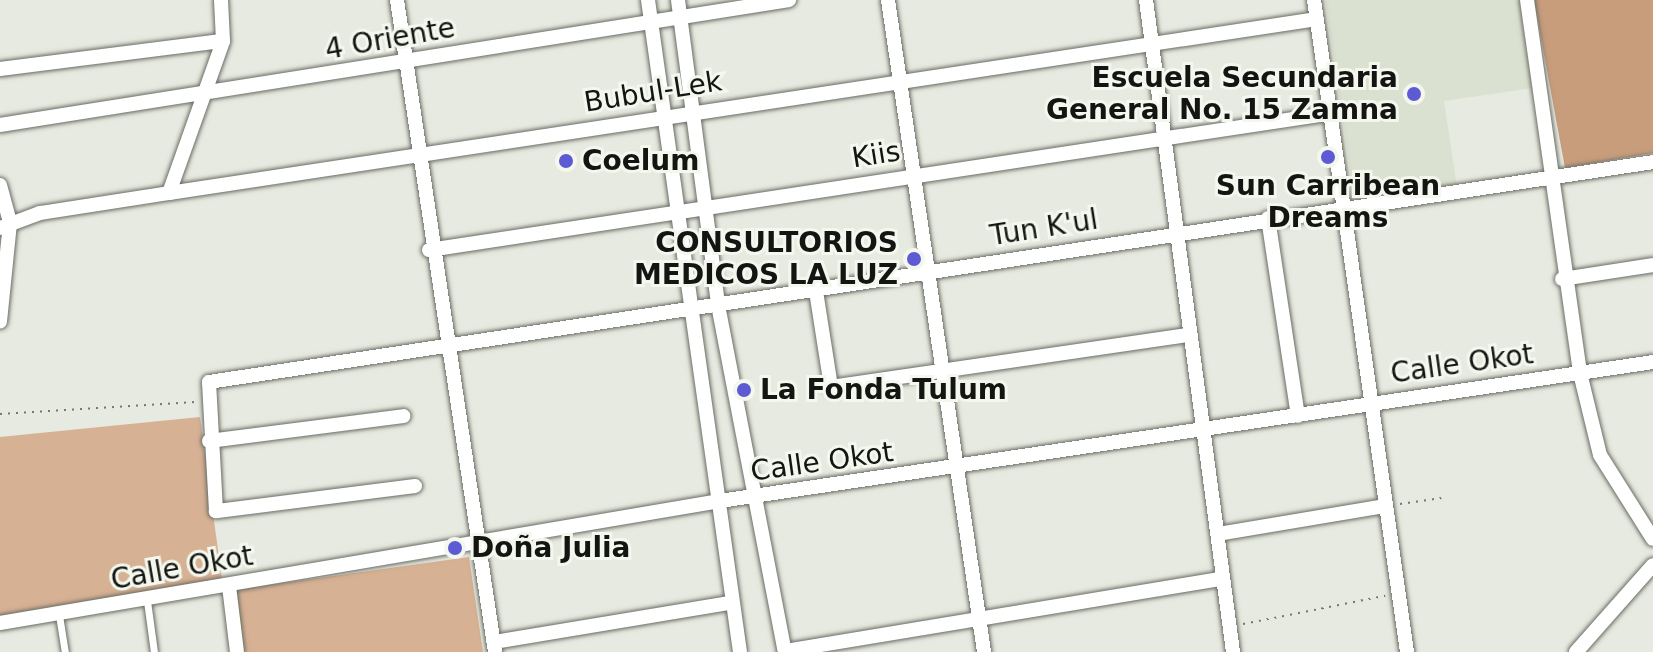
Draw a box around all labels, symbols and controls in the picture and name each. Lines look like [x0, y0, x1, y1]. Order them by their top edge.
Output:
street label: 4 Oriente [322, 11, 458, 67]
place label: Escuela Secundaria General No. 15 Zamna [1046, 61, 1398, 127]
street label: Bubul-Lek [582, 65, 724, 119]
marker: Escuela Secundaria General No. 15 Zamna [1405, 85, 1423, 103]
street label: Kiis [849, 135, 903, 175]
place label: Coelum [582, 144, 699, 178]
marker: Sun Carribean Dreams [1319, 148, 1337, 166]
marker: Coelum [557, 152, 575, 170]
place label: Sun Carribean Dreams [1216, 169, 1440, 235]
street label: Tun K'ul [988, 203, 1100, 253]
place label: CONSULTORIOS MEDICOS LA LUZ [634, 226, 898, 292]
marker: CONSULTORIOS MEDICOS LA LUZ [905, 250, 923, 268]
street label: Calle Okot [1388, 337, 1536, 391]
place label: La Fonda Tulum [760, 373, 1007, 407]
marker: La Fonda Tulum [735, 381, 753, 399]
street label: Calle Okot [748, 435, 896, 489]
place label: Doña Julia [471, 531, 630, 565]
street label: Calle Okot [108, 539, 256, 597]
marker: Doña Julia [446, 539, 464, 557]

